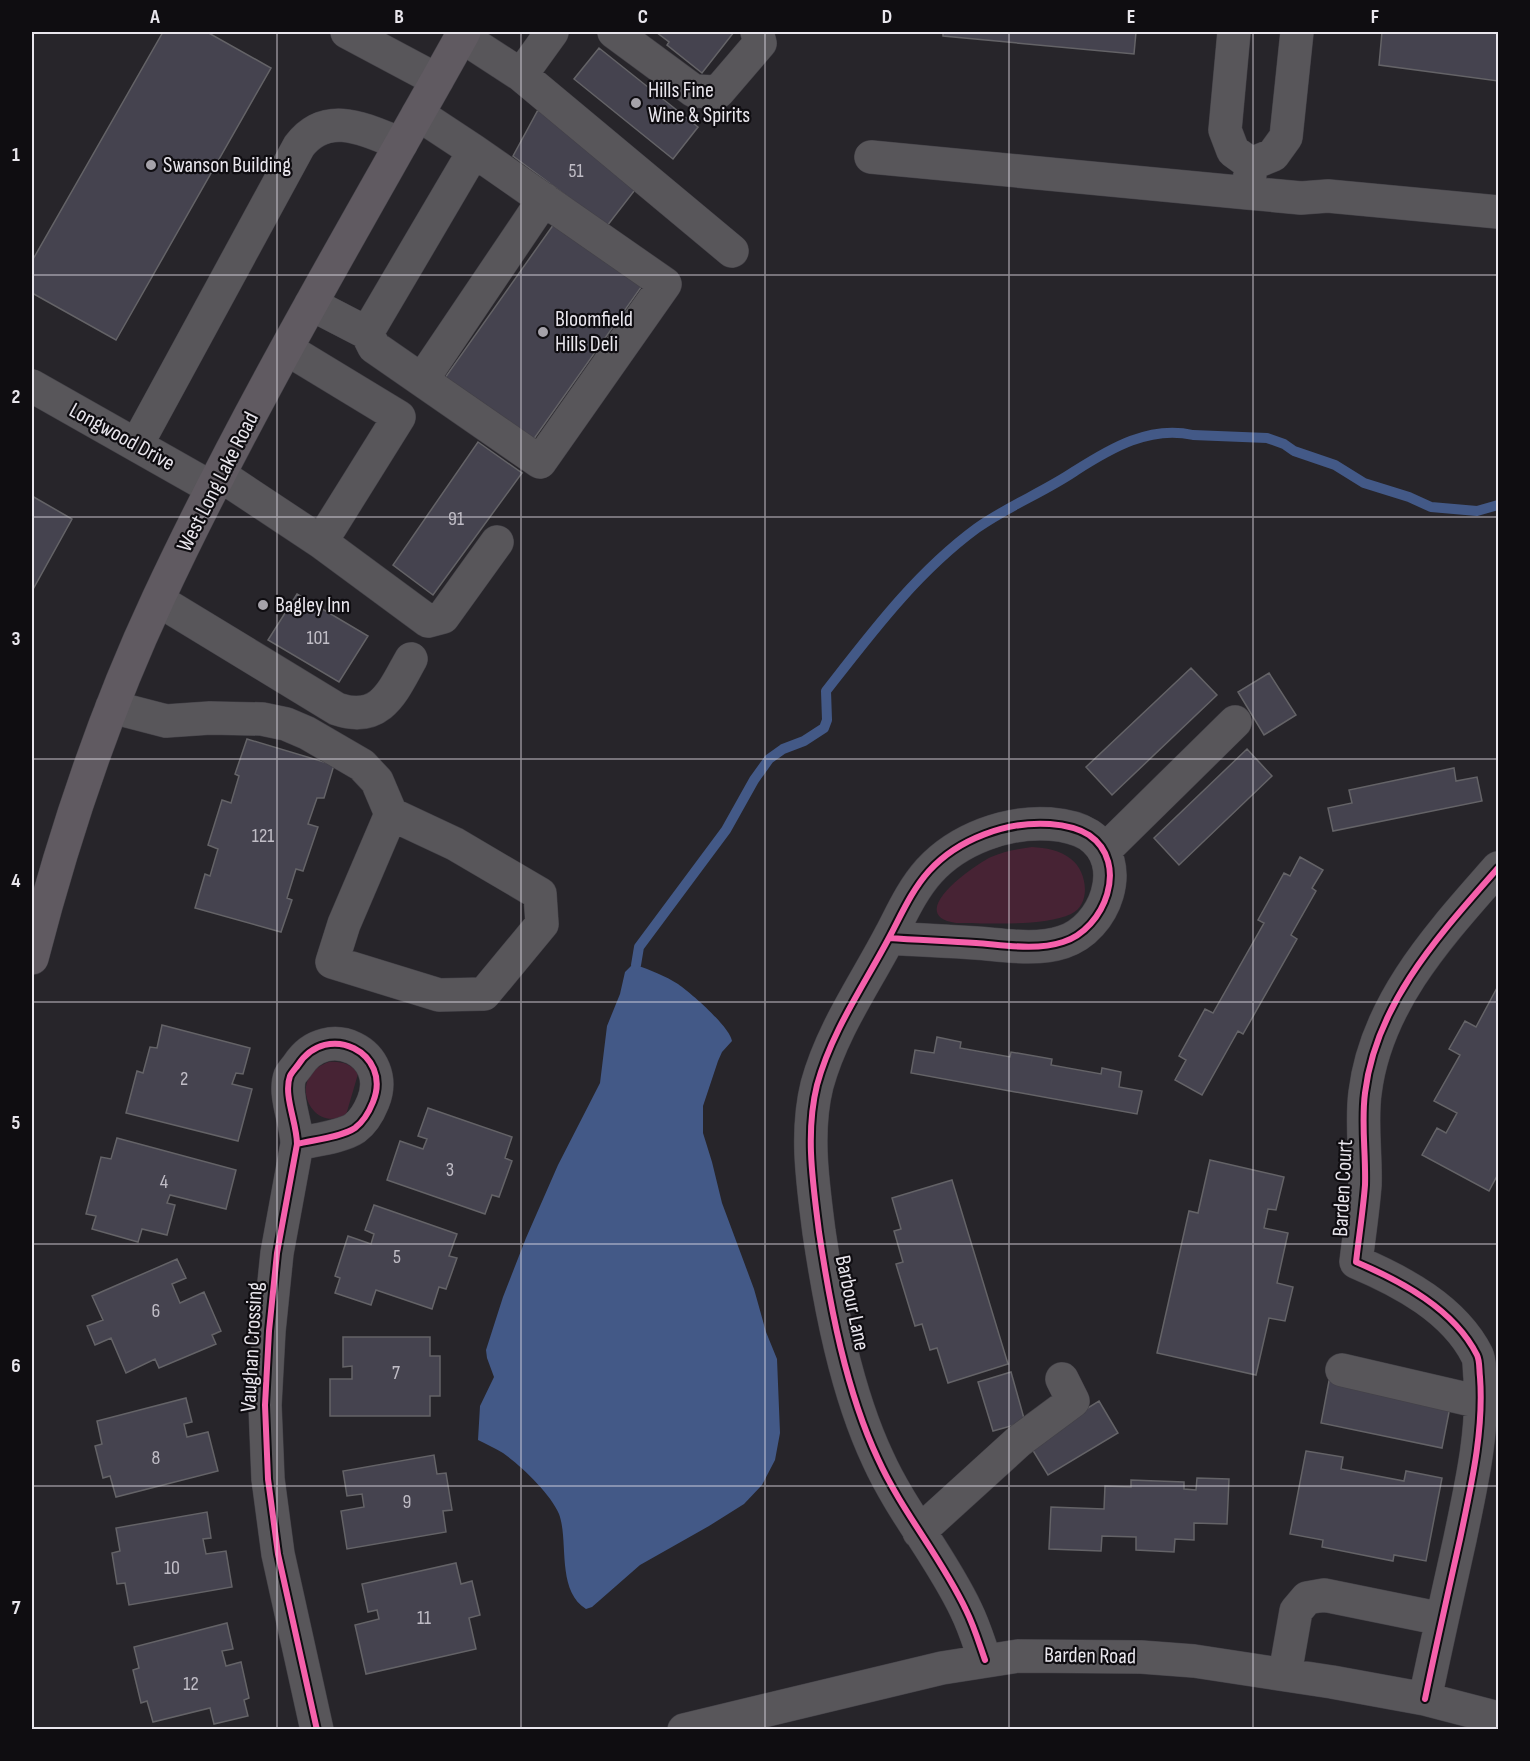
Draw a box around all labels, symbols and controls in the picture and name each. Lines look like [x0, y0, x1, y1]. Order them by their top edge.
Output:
text: A [149, 5, 160, 29]
text: B [394, 5, 404, 29]
text: C [638, 5, 648, 29]
text: D [882, 5, 892, 29]
text: E [1127, 5, 1135, 29]
text: F [1371, 5, 1379, 29]
place label: Hills Fine Wine & Spirits [648, 77, 750, 129]
marker: Hills Fine Wine & Spirits [629, 96, 643, 110]
text: 1 [12, 143, 20, 167]
place label: Swanson Building [163, 152, 291, 179]
marker: Swanson Building [144, 158, 158, 172]
house number: 51 [568, 159, 584, 183]
place label: Bloomfield Hills Deli [555, 306, 633, 358]
marker: Bloomfield Hills Deli [536, 325, 550, 339]
text: 2 [12, 385, 20, 409]
street label: Longwood Drive [64, 397, 180, 477]
street label: West Long Lake Road [171, 408, 265, 556]
house number: 91 [448, 507, 464, 531]
place label: Bagley Inn [275, 592, 350, 619]
marker: Bagley Inn [256, 598, 270, 612]
house number: 101 [307, 626, 329, 650]
text: 3 [12, 627, 21, 651]
house number: 121 [252, 824, 274, 848]
text: 4 [11, 869, 21, 893]
house number: 2 [180, 1067, 188, 1091]
text: 5 [12, 1111, 21, 1135]
street label: Barden Court [1327, 1138, 1359, 1237]
house number: 3 [446, 1158, 454, 1182]
house number: 4 [160, 1170, 168, 1194]
house number: 5 [393, 1245, 401, 1269]
street label: Barbour Lane [829, 1253, 875, 1353]
street label: Vaughan Crossing [235, 1281, 269, 1413]
house number: 6 [152, 1299, 160, 1323]
text: 6 [11, 1354, 21, 1378]
house number: 7 [392, 1361, 400, 1385]
house number: 8 [152, 1446, 160, 1470]
house number: 9 [403, 1490, 411, 1514]
house number: 10 [164, 1556, 180, 1580]
text: 7 [12, 1596, 21, 1620]
house number: 11 [417, 1606, 431, 1630]
street label: Barden Road [1044, 1642, 1136, 1670]
house number: 12 [183, 1672, 199, 1696]

